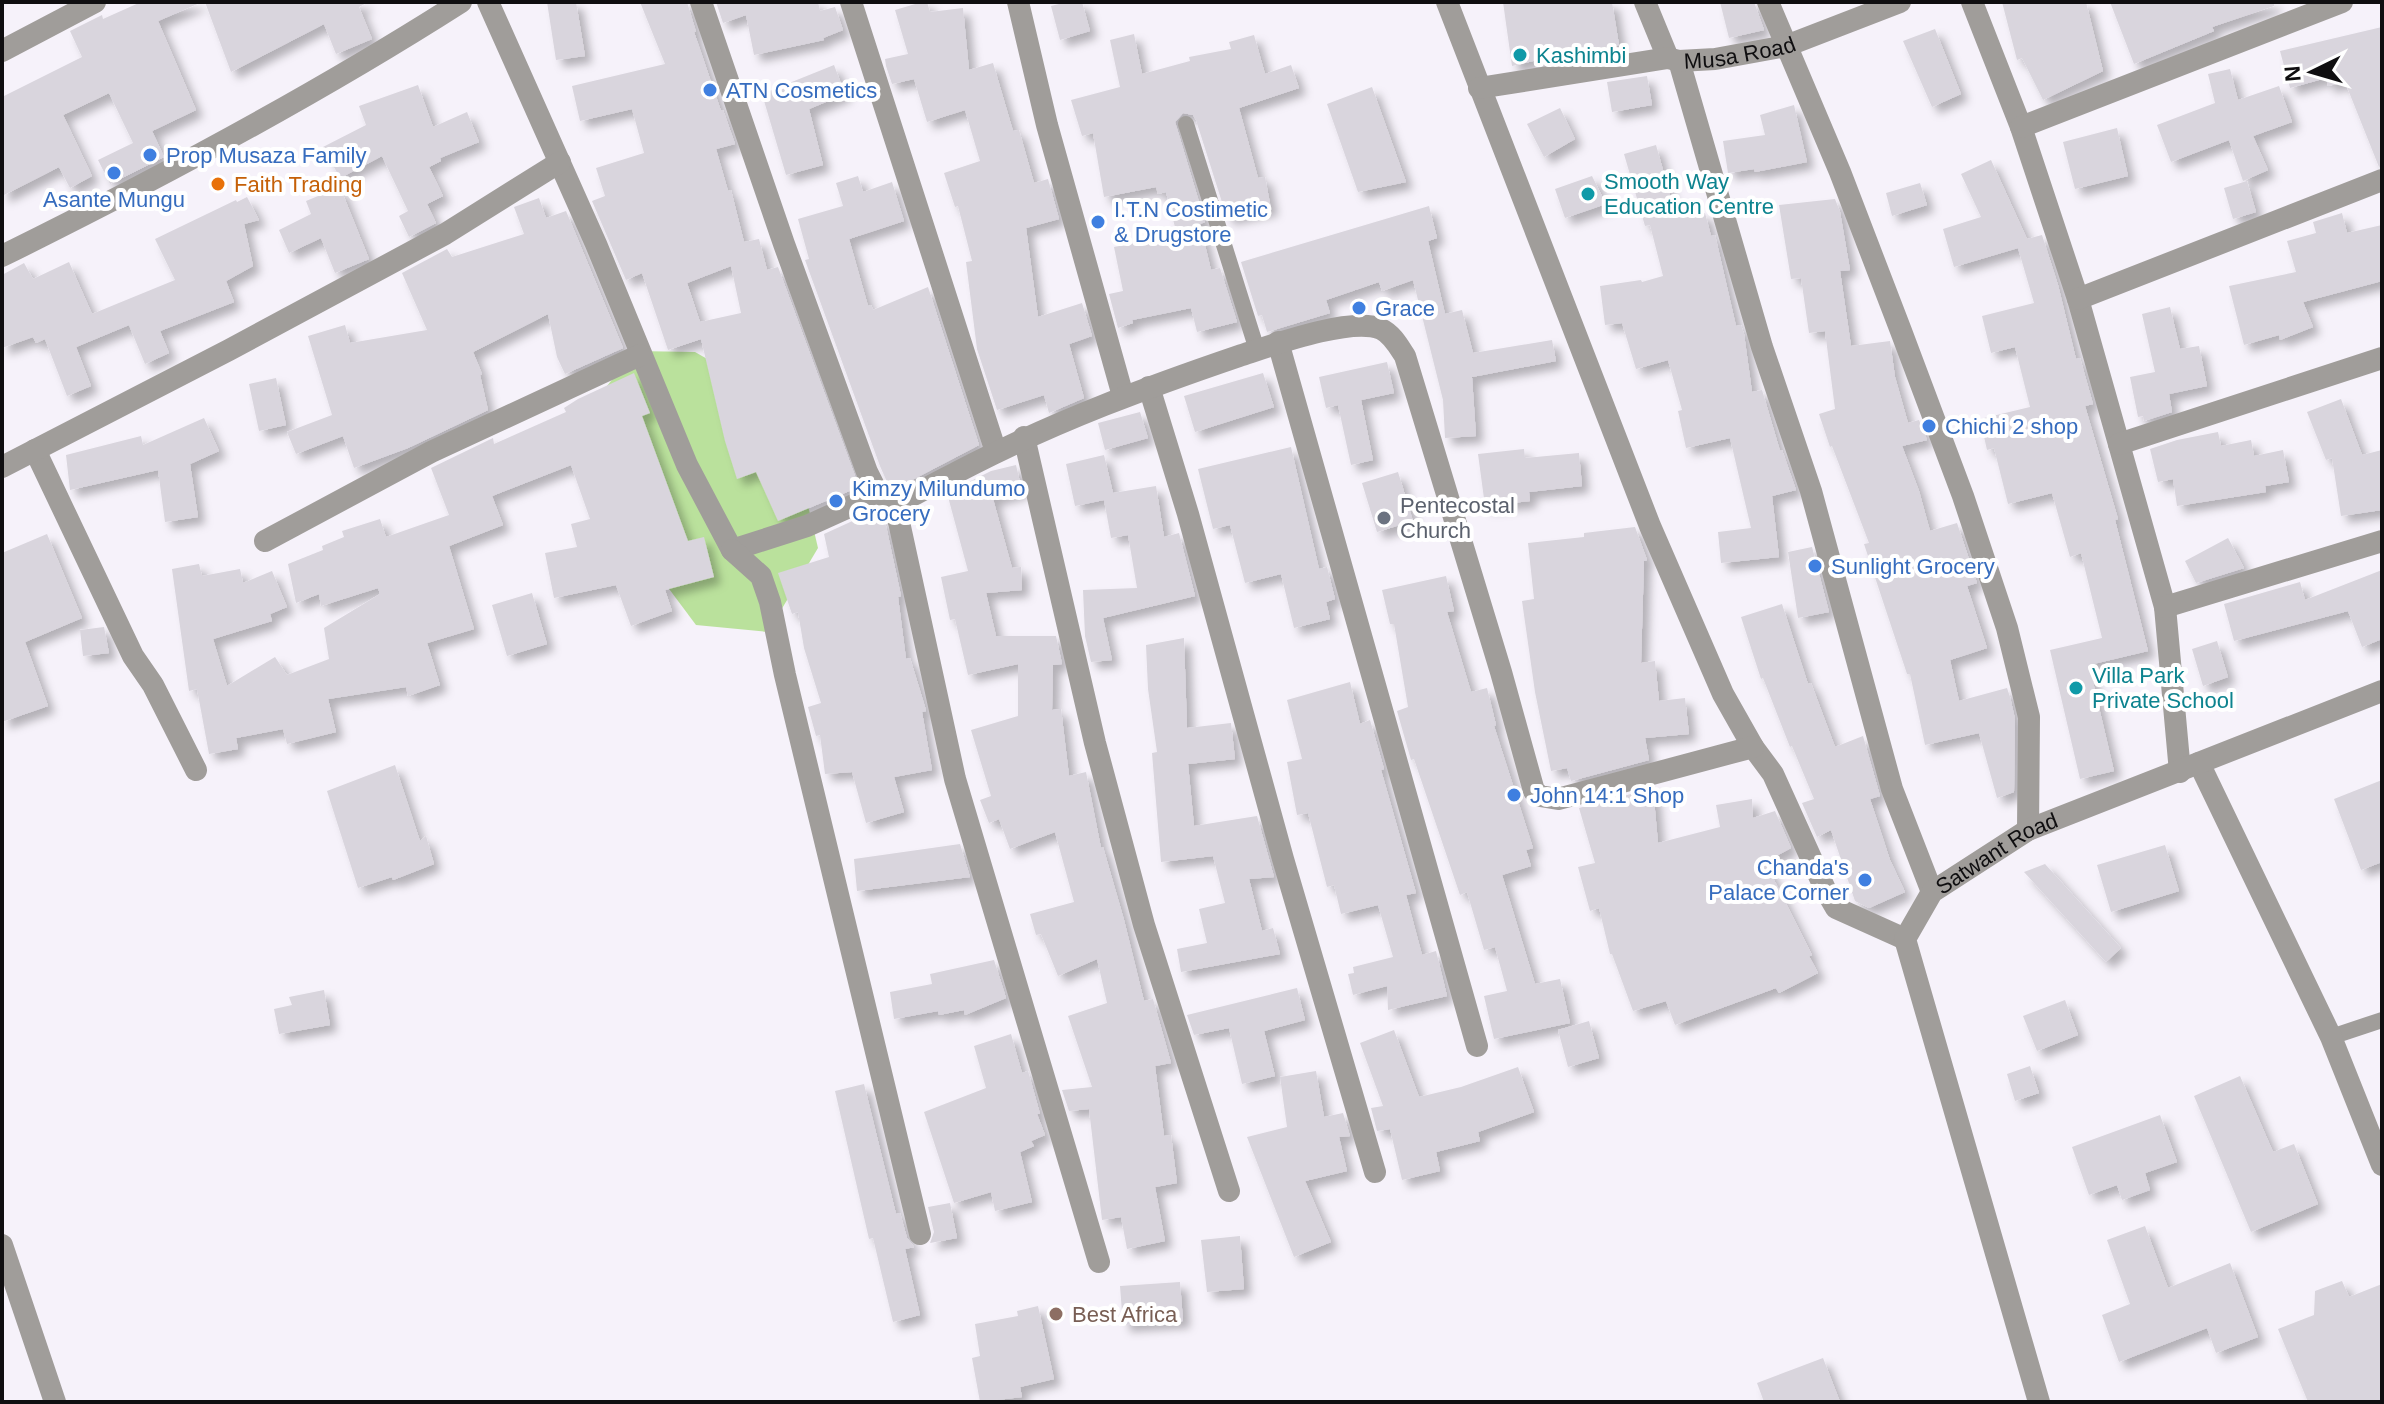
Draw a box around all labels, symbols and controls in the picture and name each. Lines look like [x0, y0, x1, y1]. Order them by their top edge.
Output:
street label: Musa Road [1683, 31, 1799, 74]
north arrow [2272, 32, 2352, 112]
place label: Kashimbi [1536, 43, 1626, 68]
marker: Kashimbi [1511, 46, 1529, 64]
text: N [2279, 65, 2306, 83]
place label: ATN Cosmetics [726, 78, 877, 103]
marker: ATN Cosmetics [701, 81, 719, 99]
place label: Prop Musaza Family [166, 143, 367, 168]
marker: Prop Musaza Family [141, 146, 159, 164]
marker: Asante Mungu [105, 164, 123, 182]
place label: Smooth Way Education Centre [1604, 169, 1774, 219]
place label: Faith Trading [234, 172, 362, 197]
marker: Faith Trading [209, 175, 227, 193]
marker: Smooth Way Education Centre [1579, 185, 1597, 203]
place label: Asante Mungu [43, 187, 185, 212]
place label: I.T.N Costimetic & Drugstore [1114, 197, 1268, 247]
marker: I.T.N Costimetic & Drugstore [1089, 213, 1107, 231]
place label: Grace [1375, 296, 1435, 321]
marker: Grace [1350, 299, 1368, 317]
place label: Chichi 2 shop [1945, 414, 2078, 439]
marker: Chichi 2 shop [1920, 417, 1938, 435]
place label: Kimzy Milundumo Grocery [852, 476, 1026, 526]
marker: Kimzy Milundumo Grocery [827, 492, 845, 510]
place label: Pentecostal Church [1400, 493, 1515, 543]
marker: Pentecostal Church [1375, 509, 1393, 527]
place label: Sunlight Grocery [1831, 554, 1995, 579]
marker: Sunlight Grocery [1806, 557, 1824, 575]
place label: Villa Park Private School [2092, 663, 2234, 713]
marker: Villa Park Private School [2067, 679, 2085, 697]
place label: John 14:1 Shop [1530, 783, 1684, 808]
marker: John 14:1 Shop [1505, 786, 1523, 804]
street label: Satwant Road [1931, 808, 2061, 899]
place label: Chanda's Palace Corner [1708, 855, 1849, 905]
marker: Chanda's Palace Corner [1856, 871, 1874, 889]
place label: Best Africa [1072, 1302, 1178, 1327]
marker: Best Africa [1047, 1305, 1065, 1323]

